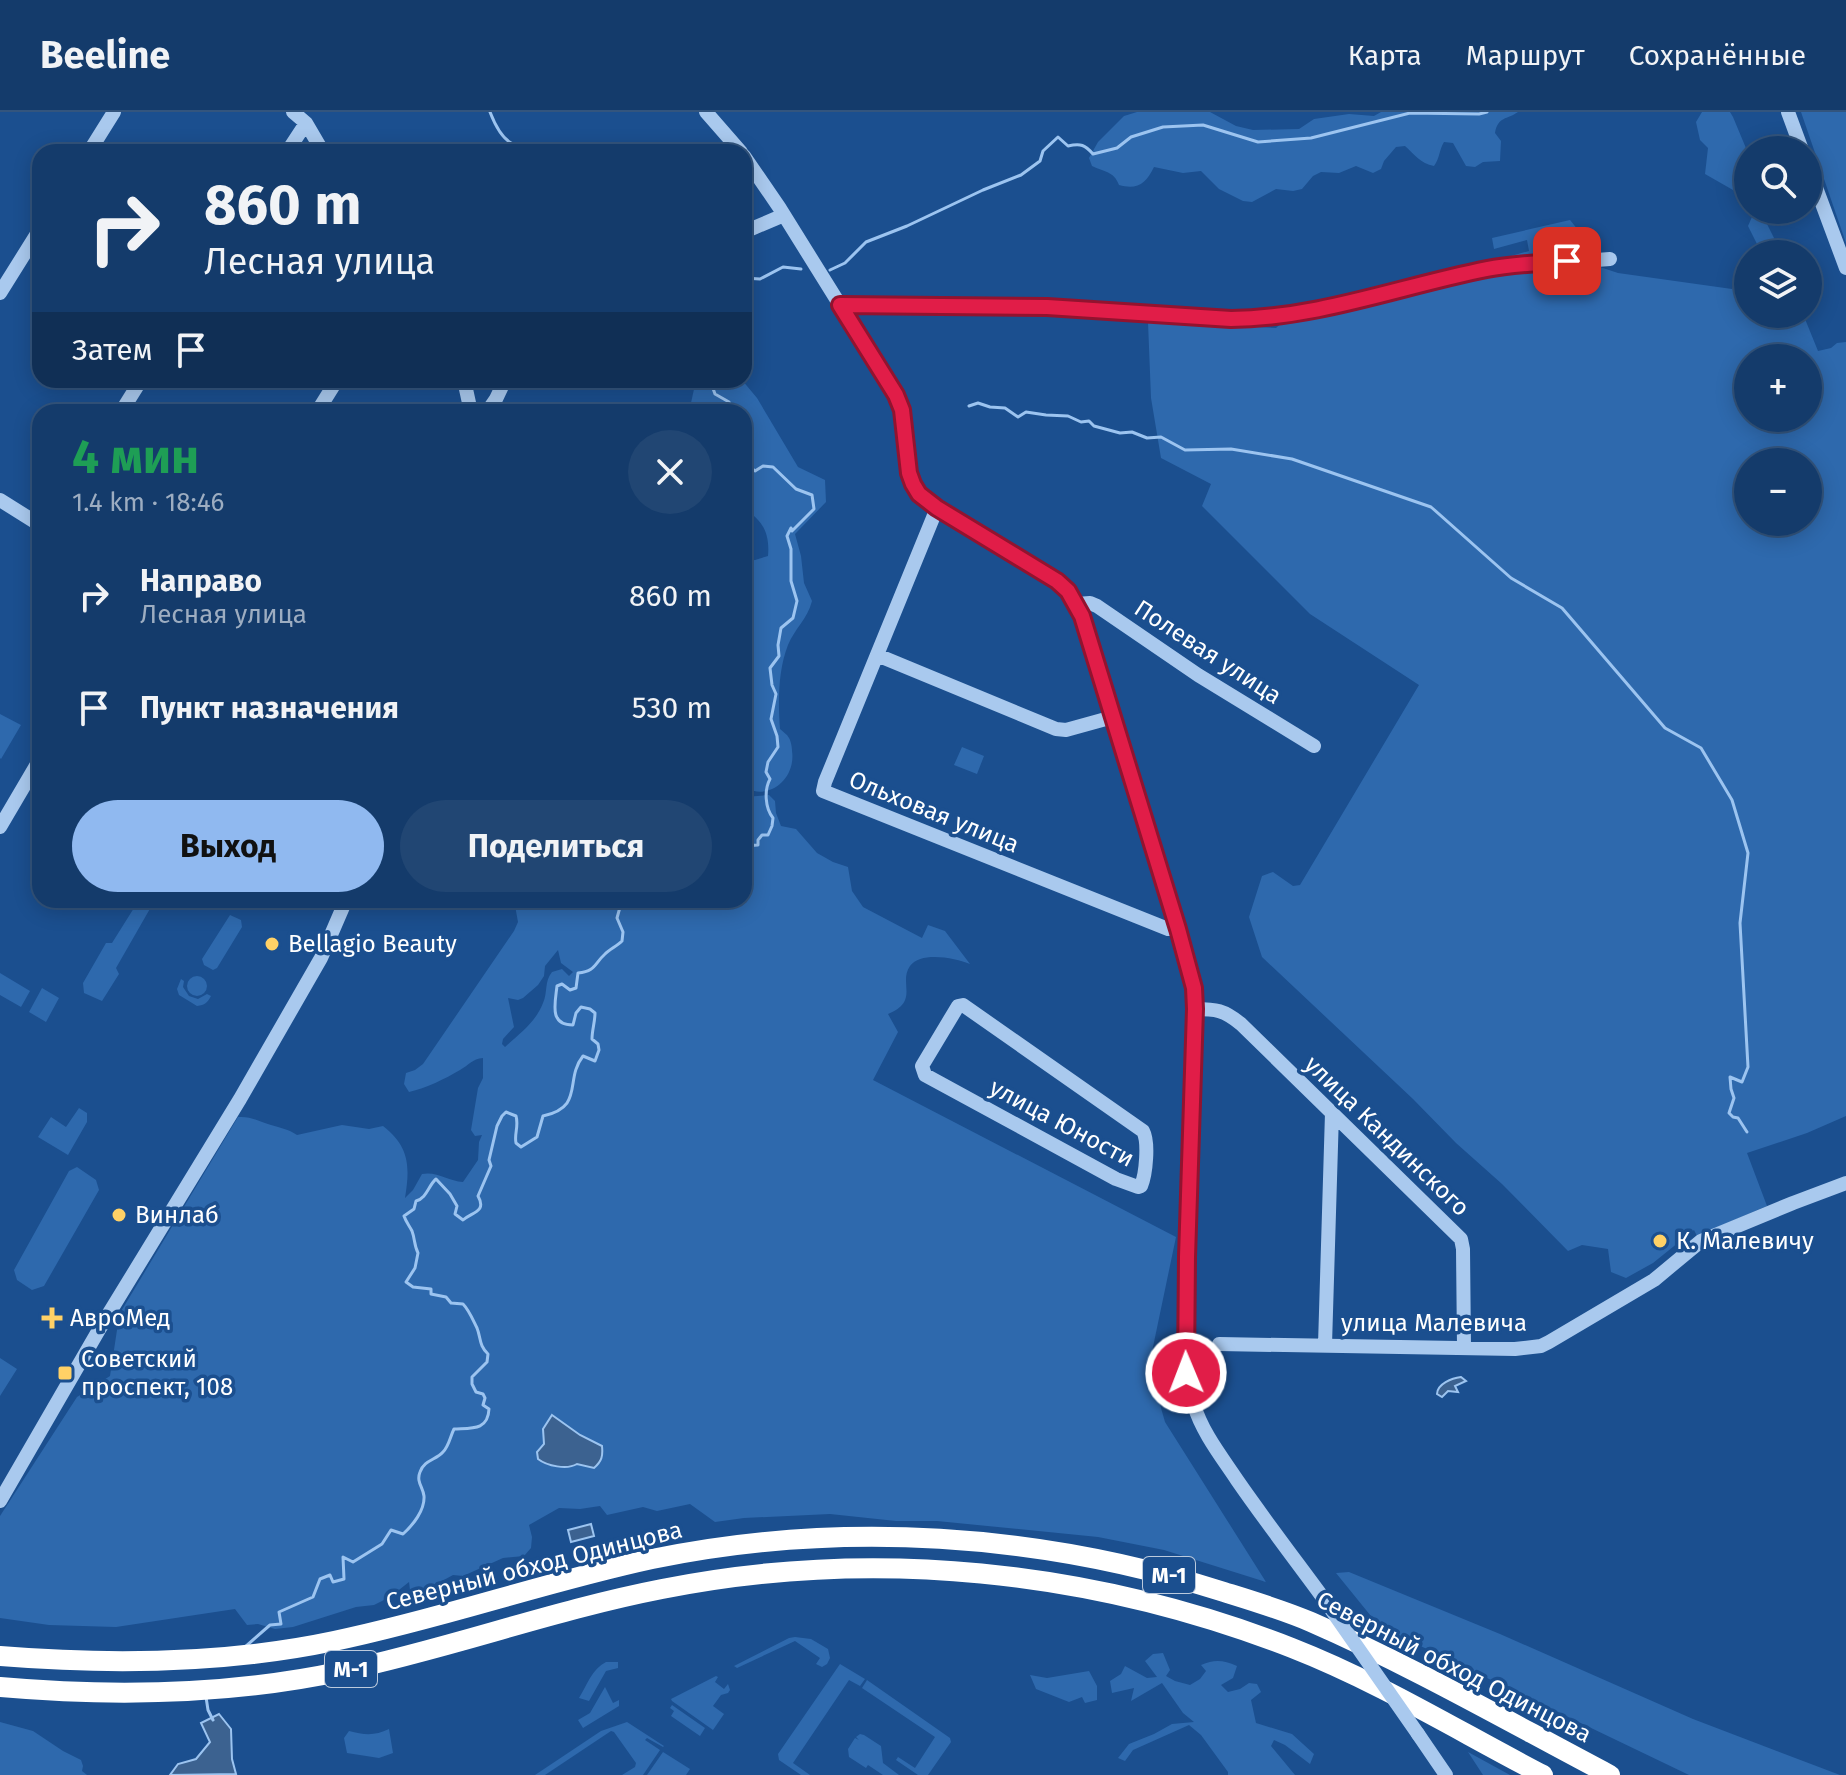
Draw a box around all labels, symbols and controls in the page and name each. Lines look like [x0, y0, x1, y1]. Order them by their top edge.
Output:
text: Beeline [40, 32, 170, 78]
text: Карта [1348, 39, 1422, 72]
text: Маршрут [1466, 39, 1585, 72]
text: Сохранённые [1629, 39, 1806, 72]
map controls [1734, 136, 1822, 536]
button: search [1734, 136, 1822, 224]
text: 860 m [204, 172, 361, 239]
icon: right [72, 176, 176, 280]
pin [1533, 227, 1601, 295]
icon: arrive [1545, 239, 1589, 283]
text: Лесная улица [204, 240, 435, 284]
button: layers [1734, 240, 1822, 328]
icon: arrive [169, 328, 213, 372]
text: Затем [72, 332, 153, 368]
button: + [1734, 344, 1822, 432]
text: 4 мин [72, 428, 199, 486]
button: close [628, 430, 712, 514]
button: − [1734, 448, 1822, 536]
text: 1.4 km · 18:46 [72, 487, 224, 518]
text: Направо [140, 563, 262, 599]
icon: right [72, 574, 116, 618]
text: 860 m [629, 578, 712, 614]
street label: Полевая улица [1129, 594, 1287, 710]
text: Лесная улица [140, 599, 307, 630]
icon: arrive [72, 686, 116, 730]
text: Пункт назначения [140, 690, 399, 726]
text: 530 m [632, 690, 712, 726]
street label: Ольховая улица [845, 765, 1023, 859]
button: Выход [72, 800, 384, 892]
button: Поделиться [400, 800, 712, 892]
place label: Bellagio Beauty [288, 930, 457, 958]
marker: Bellagio Beauty [263, 935, 281, 953]
street label: улица Кандинского [1299, 1050, 1475, 1222]
street label: улица Юности [985, 1073, 1139, 1173]
place label: Винлаб [135, 1201, 219, 1229]
marker: Винлаб [110, 1206, 128, 1224]
place label: К. Малевичу [1676, 1227, 1814, 1255]
marker: К. Малевичу [1651, 1232, 1669, 1250]
place label: АвроМед [70, 1304, 170, 1332]
marker: АвроМед [41, 1307, 63, 1329]
street label: улица Малевича [1341, 1309, 1527, 1337]
position arrow [1144, 1331, 1228, 1415]
place label: Советский проспект, 108 [81, 1345, 233, 1401]
marker: Советский проспект, 108 [56, 1364, 74, 1382]
street label: Северный обход Одинцова [383, 1516, 685, 1616]
road number: М-1 [1143, 1557, 1195, 1593]
street label: Северный обход Одинцова [1312, 1585, 1596, 1749]
road number: М-1 [325, 1651, 377, 1687]

